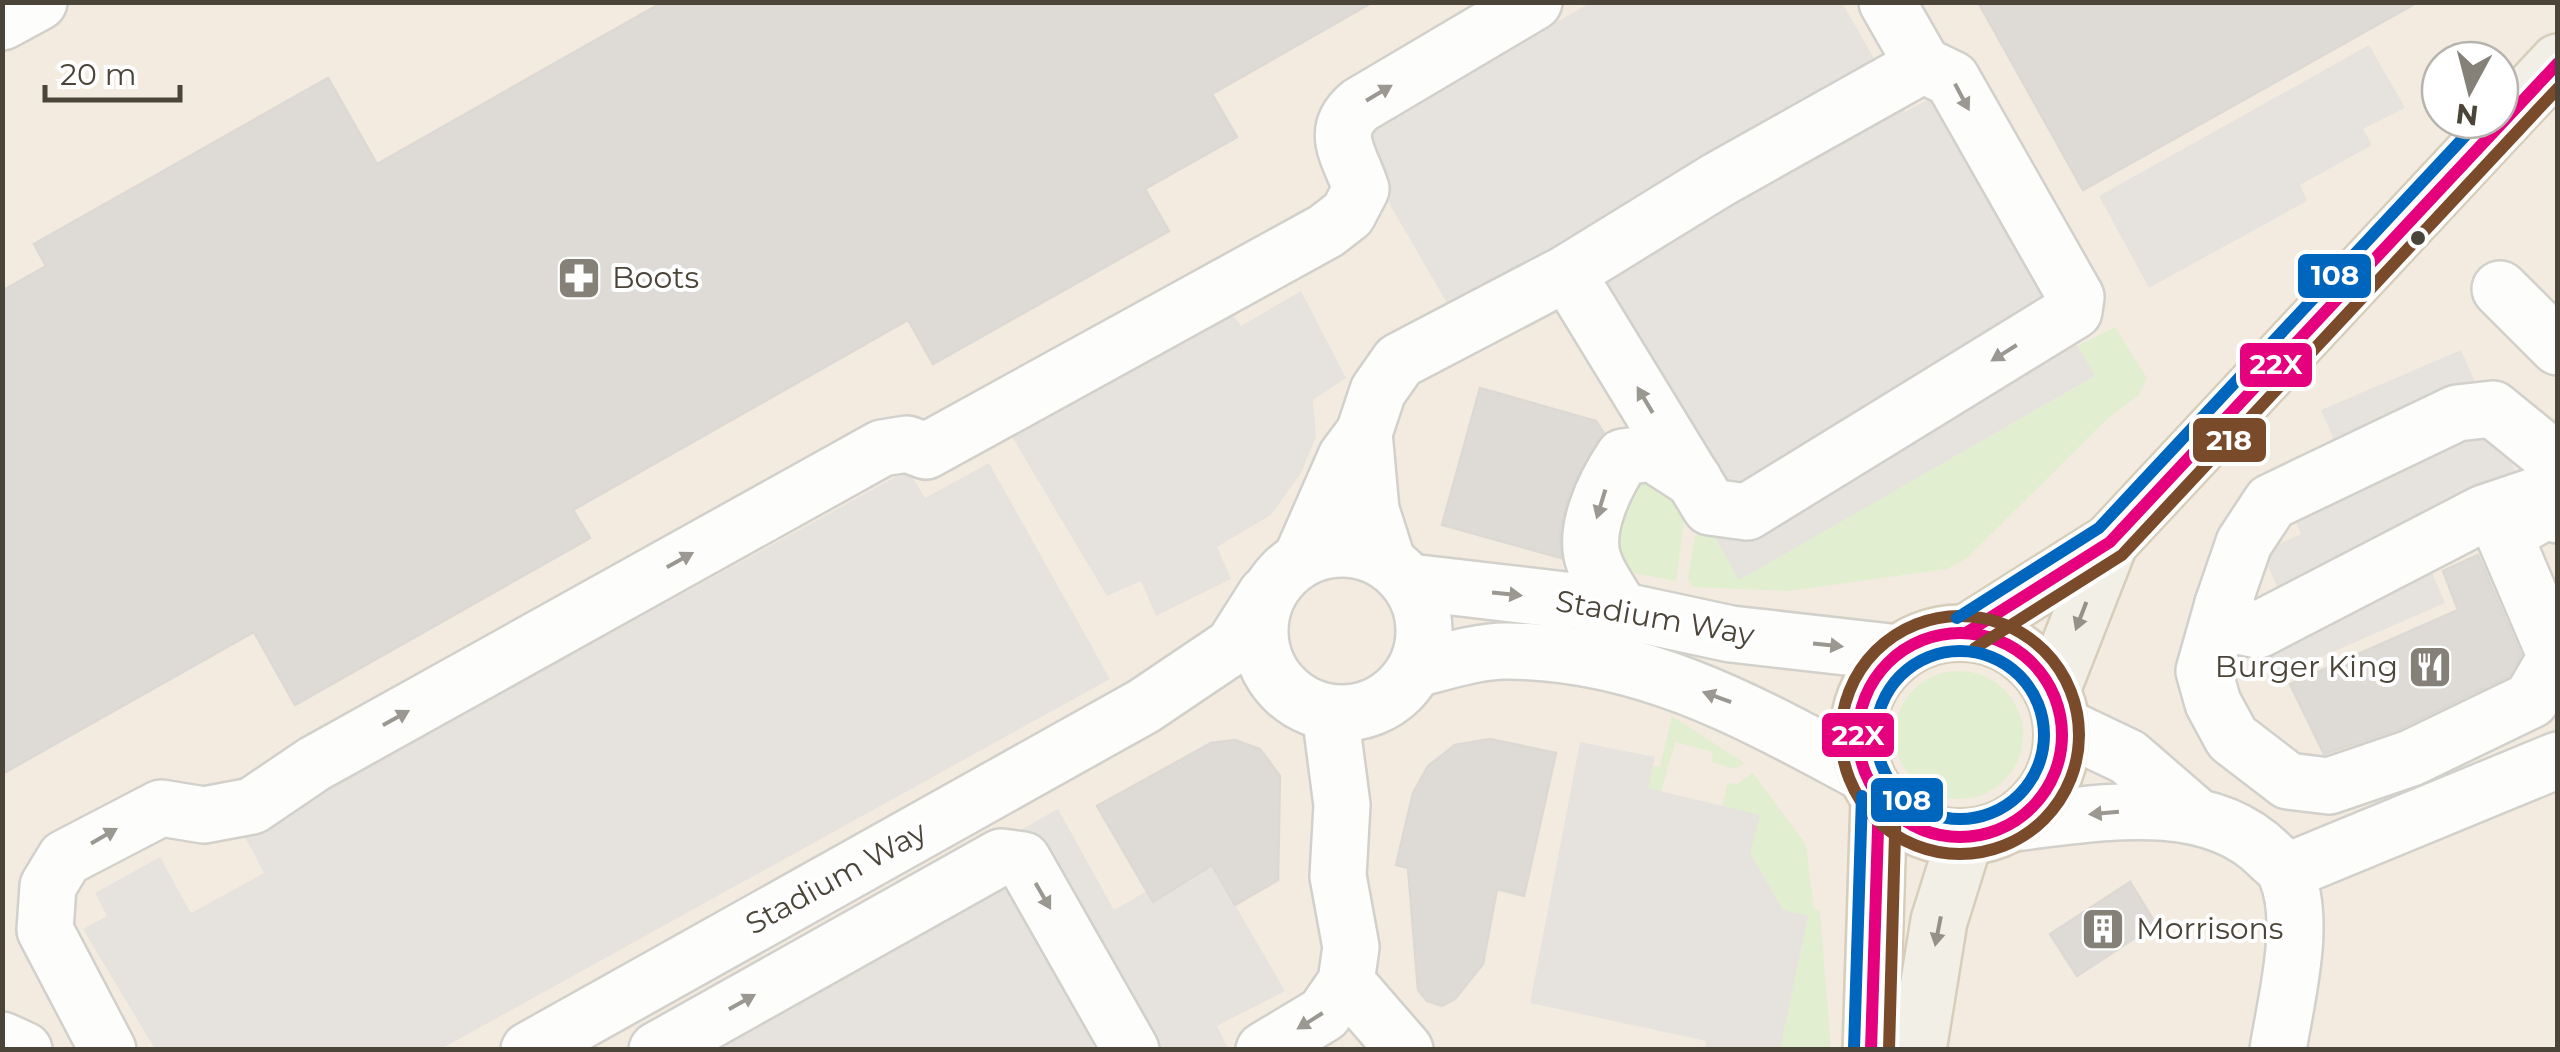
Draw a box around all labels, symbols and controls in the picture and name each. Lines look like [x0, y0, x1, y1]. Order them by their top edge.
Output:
scale bar [45, 40, 180, 102]
north arrow [2420, 40, 2520, 140]
text: 20 m [60, 56, 137, 93]
one-way arrow [1953, 83, 1970, 112]
one-way arrow [1365, 85, 1393, 102]
text: N [2454, 97, 2480, 133]
unlabelled marker [2408, 228, 2428, 248]
line badge: 108 [2296, 252, 2373, 300]
pharmacy icon: Boots [556, 255, 602, 301]
text: 108 [2311, 258, 2359, 292]
place label: Boots [612, 259, 699, 296]
line badge: 22X [2238, 341, 2314, 389]
one-way arrow [1991, 343, 2018, 362]
text: 22X [2249, 347, 2303, 381]
one-way arrow [1637, 386, 1654, 414]
line badge: 218 [2191, 416, 2268, 464]
text: 218 [2206, 423, 2252, 457]
one-way arrow [1593, 490, 1608, 520]
one-way arrow [666, 552, 695, 569]
street label: Stadium Way [1553, 582, 1758, 653]
one-way arrow [1492, 586, 1524, 602]
one-way arrow [2073, 601, 2088, 631]
one-way arrow [1812, 637, 1844, 653]
restaurant icon: Burger King [2407, 644, 2453, 690]
place label: Burger King [2215, 648, 2398, 685]
one-way arrow [1702, 689, 1732, 704]
one-way arrow [382, 709, 410, 727]
line badge: 22X [1820, 711, 1896, 759]
text: 22X [1831, 718, 1885, 752]
line badge: 108 [1869, 776, 1945, 824]
text: 108 [1883, 783, 1931, 817]
one-way arrow [2088, 805, 2120, 821]
street label: Stadium Way [739, 812, 933, 942]
one-way arrow [90, 828, 118, 845]
one-way arrow [1035, 882, 1052, 911]
building icon: Morrisons [2080, 906, 2126, 952]
place label: Morrisons [2136, 910, 2284, 947]
one-way arrow [1930, 916, 1945, 947]
one-way arrow [728, 993, 756, 1011]
one-way arrow [1296, 1012, 1324, 1030]

